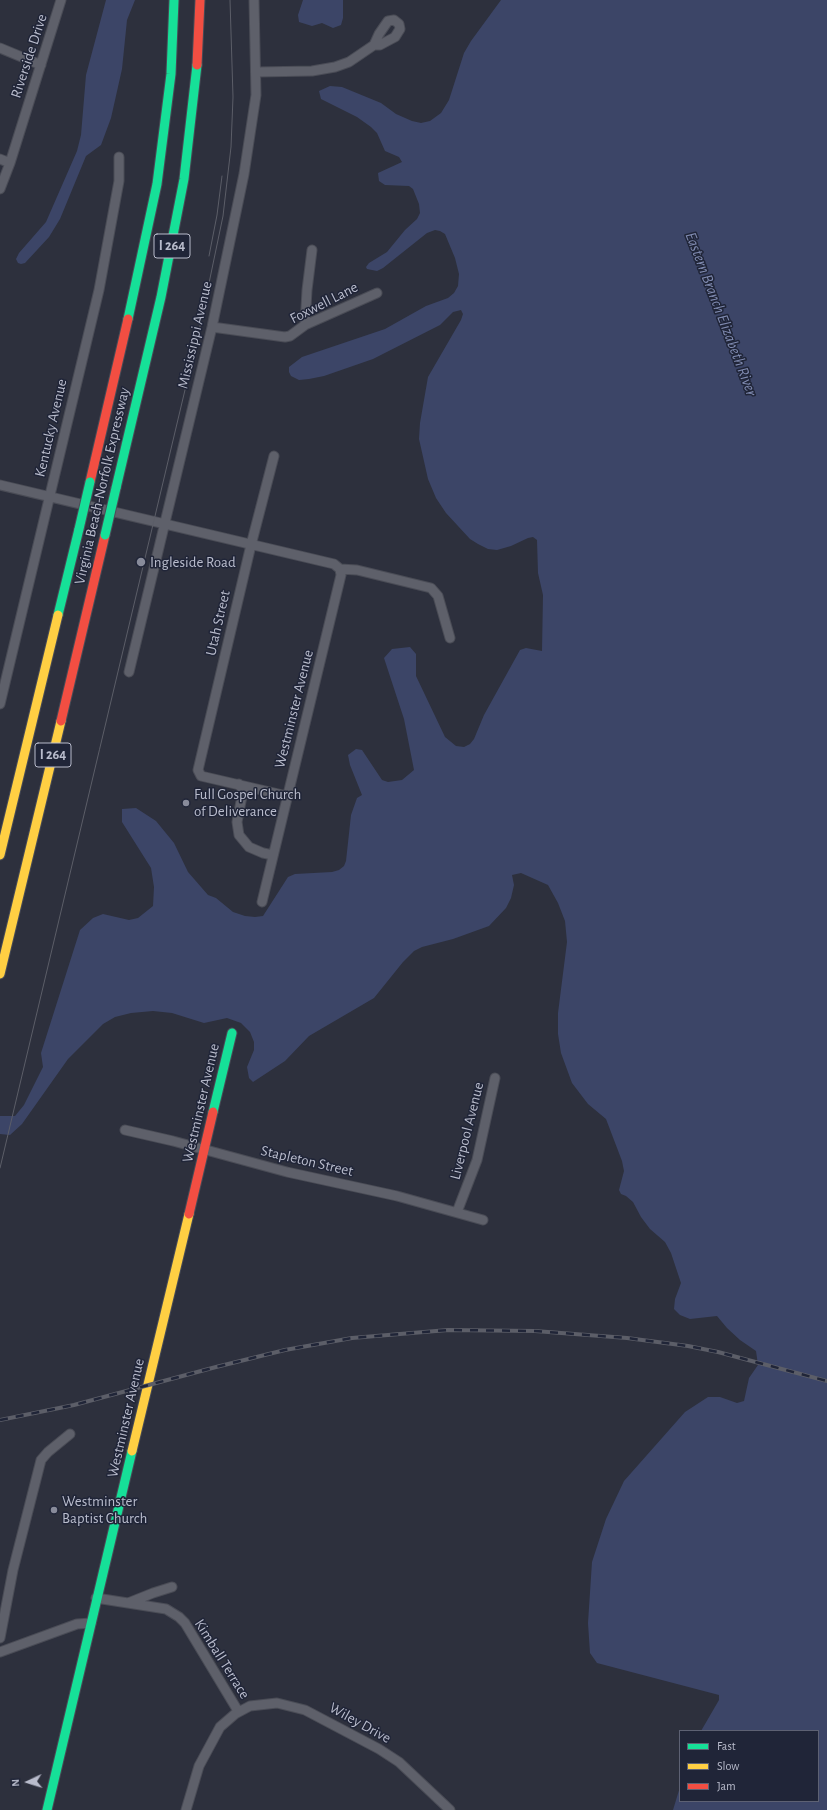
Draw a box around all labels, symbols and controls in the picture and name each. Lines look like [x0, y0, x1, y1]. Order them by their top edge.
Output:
street label: Riverside Drive [7, 12, 51, 100]
water label: Eastern Branch Elizabeth River [681, 229, 761, 399]
road number: I 264 [154, 234, 190, 258]
street label: Foxwell Lane [287, 278, 361, 328]
street label: Mississippi Avenue [174, 279, 216, 391]
street label: Kentucky Avenue [31, 377, 71, 479]
street label: Virginia Beach-Norfolk Expressway [71, 386, 133, 586]
place label: Ingleside Road [150, 553, 236, 571]
marker: Ingleside Road [135, 556, 147, 568]
street label: Utah Street [202, 588, 234, 658]
street label: Westminster Avenue [271, 648, 317, 770]
road number: I 264 [35, 743, 71, 767]
place label: Full Gospel Church of Deliverance [194, 785, 301, 820]
marker: Full Gospel Church of Deliverance [181, 798, 191, 808]
street label: Westminster Avenue [179, 1042, 223, 1164]
street label: Liverpool Avenue [446, 1080, 488, 1182]
street label: Stapleton Street [259, 1142, 355, 1180]
street label: Westminster Avenue [104, 1357, 148, 1479]
place label: Westminster Baptist Church [62, 1492, 147, 1527]
marker: Westminster Baptist Church [49, 1505, 59, 1515]
street label: Kimball Terrace [190, 1616, 254, 1702]
street label: Wiley Drive [326, 1699, 394, 1747]
legend [679, 1730, 819, 1802]
text: Fast [717, 1740, 736, 1752]
text: Slow [717, 1760, 739, 1772]
north arrow [8, 1762, 48, 1802]
text: N [10, 1779, 21, 1787]
text: Jam [717, 1780, 736, 1792]

